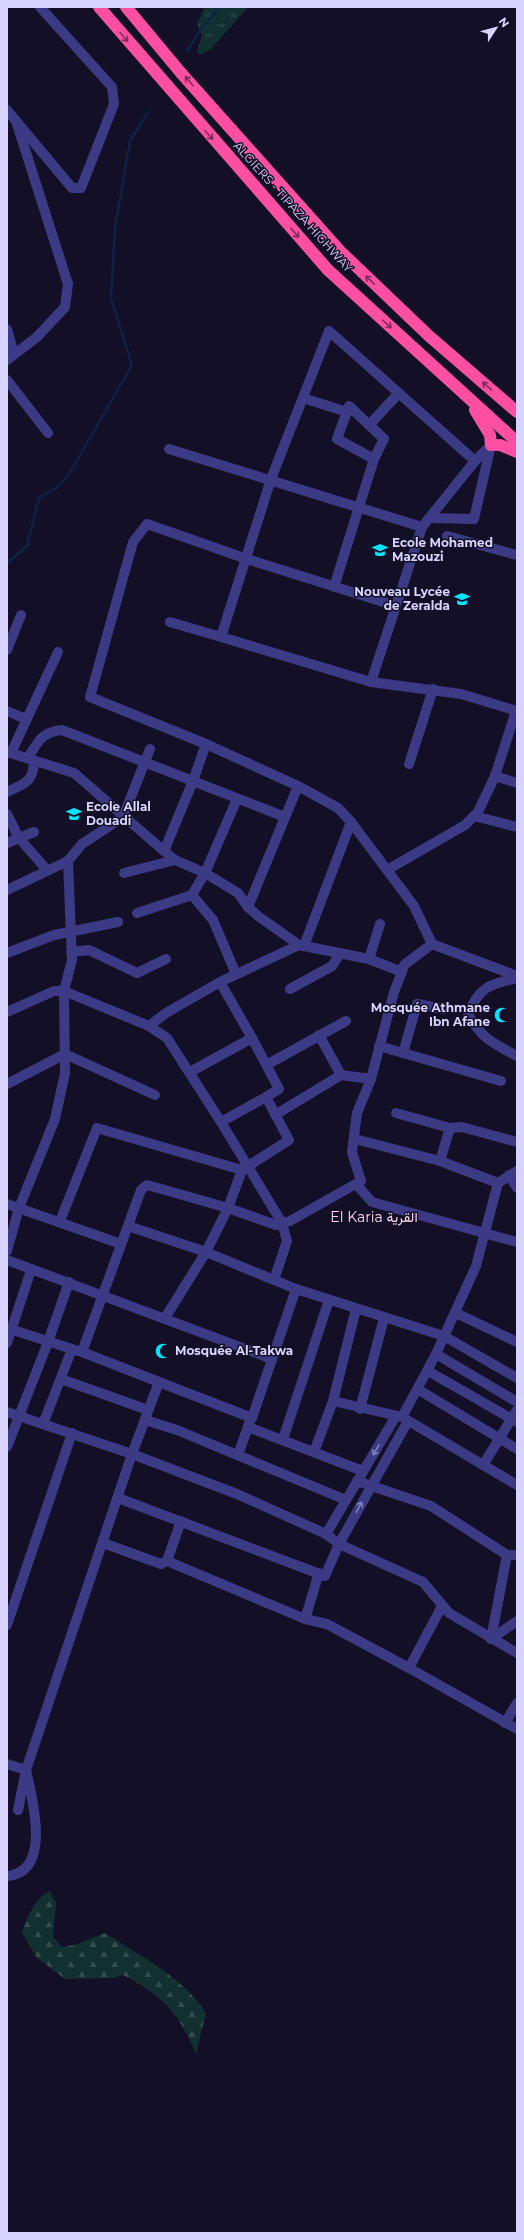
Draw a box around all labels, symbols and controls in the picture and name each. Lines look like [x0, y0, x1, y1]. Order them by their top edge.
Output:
north arrow [476, 8, 516, 48]
text: N [496, 14, 512, 30]
one-way arrow [120, 31, 129, 42]
one-way arrow [184, 76, 193, 86]
one-way arrow [205, 130, 214, 140]
street label: ALGIERS - TIPAZA HIGHWAY [231, 138, 356, 275]
one-way arrow [290, 227, 299, 237]
one-way arrow [365, 276, 375, 285]
one-way arrow [382, 319, 392, 329]
one-way arrow [482, 382, 493, 391]
place label: Ecole Mohamed Mazouzi [392, 535, 493, 564]
school or university icon: Ecole Mohamed Mazouzi [371, 541, 389, 559]
place label: Nouveau Lycée de Zeralda [354, 584, 450, 613]
school or university icon: Nouveau Lycée de Zeralda [453, 590, 471, 608]
place label: Ecole Allal Douadi [86, 799, 151, 828]
school or university icon: Ecole Allal Douadi [65, 805, 83, 823]
place label: Mosquée Athmane Ibn Afane [371, 1000, 490, 1029]
mosque icon: Mosquée Athmane Ibn Afane [493, 1006, 511, 1024]
district label: El Karia القرية [330, 1208, 418, 1226]
mosque icon: Mosquée Al-Takwa [154, 1342, 172, 1360]
place label: Mosquée Al-Takwa [175, 1343, 293, 1358]
one-way arrow [372, 1444, 380, 1455]
one-way arrow [356, 1502, 363, 1514]

